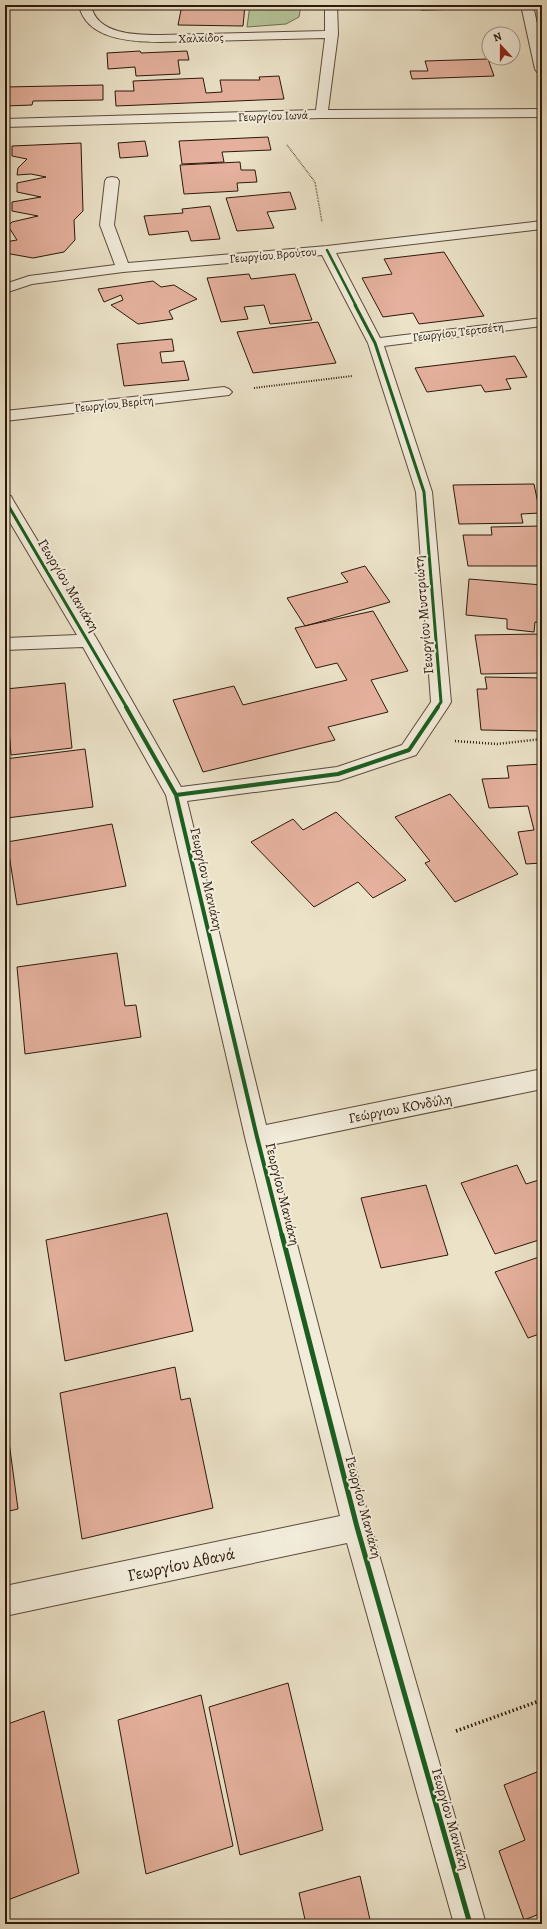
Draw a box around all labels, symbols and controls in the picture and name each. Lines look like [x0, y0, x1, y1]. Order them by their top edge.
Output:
north arrow [481, 26, 521, 66]
street label: Χαλκίδος [178, 29, 224, 47]
text: N [491, 29, 504, 46]
street label: Γεωργίου Ιωνά [238, 107, 309, 125]
street label: Γεωργίου Βρούτου [229, 243, 317, 267]
street label: Γεωργίου Τερτσέτη [411, 318, 505, 346]
street label: Γεωργίου Βερίτη [74, 392, 154, 416]
street label: Γεωργίου Μανιάκη [33, 535, 104, 635]
street label: Γεωργίου Μυστριώτη [409, 555, 438, 675]
street label: Γεωργίου Μανιάκη [185, 826, 228, 933]
street label: Γεώργιου ΚΟνδύλη [347, 1089, 453, 1128]
street label: Γεωργίου Μανιάκη [261, 1141, 304, 1248]
street label: Γεωργίου Μανιάκη [341, 1454, 386, 1560]
street label: Γεωργίου Αθανά [125, 1542, 237, 1587]
street label: Γεωργίου Μανιάκη [427, 1766, 474, 1872]

